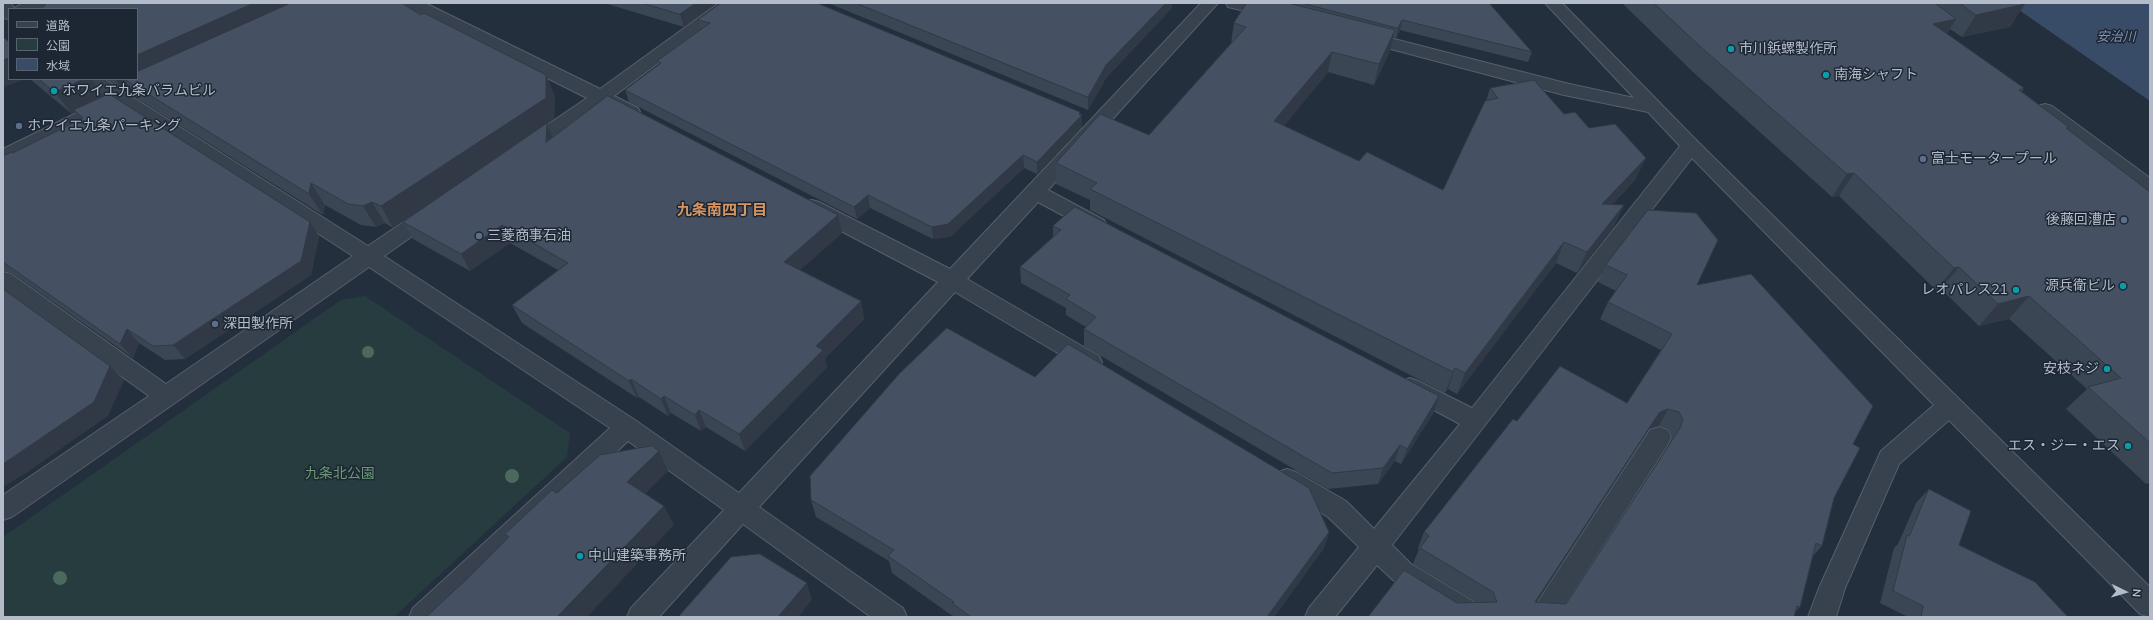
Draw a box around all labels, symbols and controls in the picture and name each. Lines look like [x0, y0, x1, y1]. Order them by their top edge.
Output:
legend [8, 8, 138, 80]
text: 道路 [46, 18, 70, 33]
water label: 安治川 [2097, 29, 2135, 45]
text: 公園 [46, 38, 70, 53]
place label: 市川鋲螺製作所 [1739, 41, 1837, 57]
marker: 市川鋲螺製作所 [1726, 44, 1736, 54]
text: 水域 [46, 58, 70, 73]
place label: 南海シャフト [1834, 67, 1918, 83]
marker: 南海シャフト [1821, 70, 1831, 80]
place label: ホワイエ九条バラムビル [62, 83, 216, 99]
marker: ホワイエ九条バラムビル [49, 86, 59, 96]
place label: ホワイエ九条パーキング [27, 118, 181, 134]
marker: ホワイエ九条パーキング [14, 121, 24, 131]
place label: 富士モータープール [1931, 151, 2057, 167]
marker: 富士モータープール [1918, 154, 1928, 164]
district label: 九条南四丁目 [677, 201, 767, 219]
place label: 後藤回漕店 [2046, 212, 2116, 228]
marker: 後藤回漕店 [2119, 215, 2129, 225]
place label: 三菱商事石油 [487, 228, 571, 244]
marker: 三菱商事石油 [474, 231, 484, 241]
place label: 源兵衛ビル [2045, 278, 2115, 294]
marker: 源兵衛ビル [2118, 281, 2128, 291]
place label: レオパレス21 [1921, 282, 2008, 298]
marker: レオパレス21 [2011, 285, 2021, 295]
place label: 深田製作所 [223, 316, 293, 332]
marker: 深田製作所 [210, 319, 220, 329]
place label: 安枝ネジ [2043, 361, 2099, 377]
marker: 安枝ネジ [2102, 364, 2112, 374]
place label: エス・ジー・エス [2008, 438, 2120, 454]
marker: エス・ジー・エス [2123, 441, 2133, 451]
park label: 九条北公園 [305, 466, 375, 482]
place label: 中山建築事務所 [588, 548, 686, 564]
marker: 中山建築事務所 [575, 551, 585, 561]
north arrow [2105, 572, 2145, 612]
text: N [2130, 588, 2144, 598]

